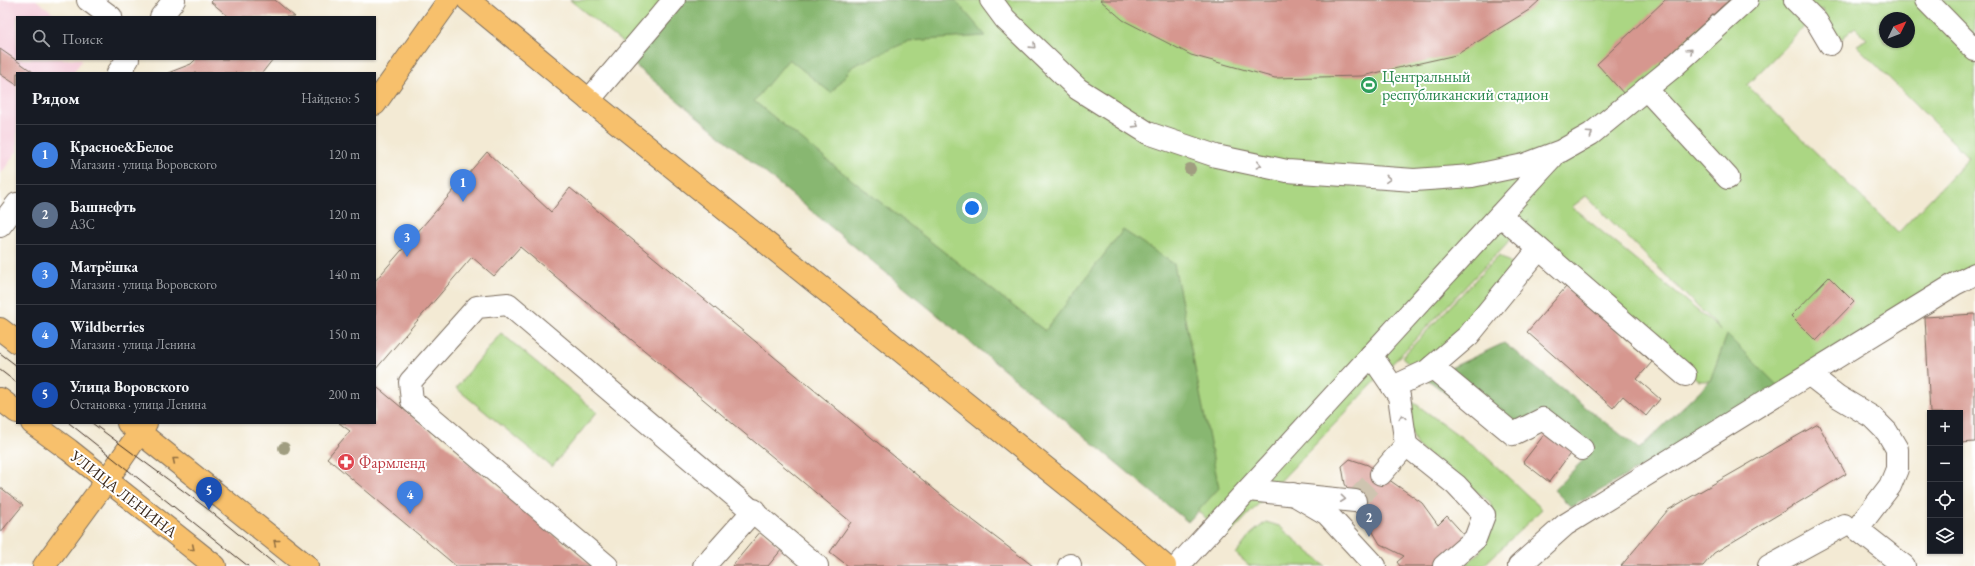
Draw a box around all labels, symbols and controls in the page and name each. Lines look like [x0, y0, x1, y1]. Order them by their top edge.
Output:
north arrow [1879, 12, 1915, 48]
search box [16, 16, 376, 60]
icon: search [30, 27, 52, 49]
text: Поиск [62, 29, 103, 48]
one-way arrow [1029, 42, 1036, 49]
one-way arrow [1685, 49, 1693, 56]
place label: Центральный республиканский стадион [1382, 66, 1549, 105]
sports icon: Центральный республиканский стадион [1359, 75, 1379, 95]
text: Рядом [32, 87, 80, 109]
text: Найдено: 5 [301, 90, 360, 107]
one-way arrow [1132, 121, 1139, 128]
one-way arrow [1585, 132, 1592, 139]
text: Красное&Белое [70, 137, 173, 156]
text: 1 [42, 146, 48, 163]
text: 120 m [329, 146, 360, 163]
text: Магазин · улица Воровского [70, 156, 217, 173]
one-way arrow [1256, 161, 1262, 169]
pin: 1 [450, 169, 476, 202]
one-way arrow [1385, 174, 1391, 183]
text: Башнефть [70, 197, 136, 216]
your location [962, 198, 982, 218]
text: 2 [42, 206, 48, 223]
text: 120 m [329, 206, 360, 223]
text: АЗС [70, 216, 95, 233]
pin: 3 [394, 224, 420, 257]
text: Матрёшка [70, 257, 138, 276]
text: 3 [42, 266, 48, 283]
text: 140 m [329, 266, 360, 283]
text: Магазин · улица Воровского [70, 276, 217, 293]
text: Wildberries [70, 317, 145, 336]
text: 4 [42, 326, 48, 343]
text: 150 m [329, 326, 360, 343]
text: Магазин · улица Ленина [70, 336, 196, 353]
text: Улица Воровского [70, 377, 189, 396]
text: 5 [42, 386, 48, 403]
text: 200 m [329, 386, 360, 403]
text: Остановка · улица Ленина [70, 396, 206, 413]
map controls [1927, 410, 1963, 554]
button: + [1927, 410, 1963, 446]
one-way arrow [1398, 413, 1407, 420]
street label: УЛИЦА ЛЕНИНА [65, 445, 183, 543]
button: − [1927, 446, 1963, 482]
pharmacy icon: Фармленд [336, 452, 356, 472]
place label: Фармленд [359, 452, 426, 473]
one-way arrow [172, 458, 180, 465]
pin: 5 [196, 477, 222, 510]
pin: 4 [397, 481, 423, 514]
button: locate [1927, 482, 1963, 518]
one-way arrow [1340, 494, 1346, 503]
pin: 2 [1356, 504, 1382, 537]
button: layers [1927, 518, 1963, 554]
one-way arrow [274, 539, 281, 546]
one-way arrow [188, 543, 195, 550]

